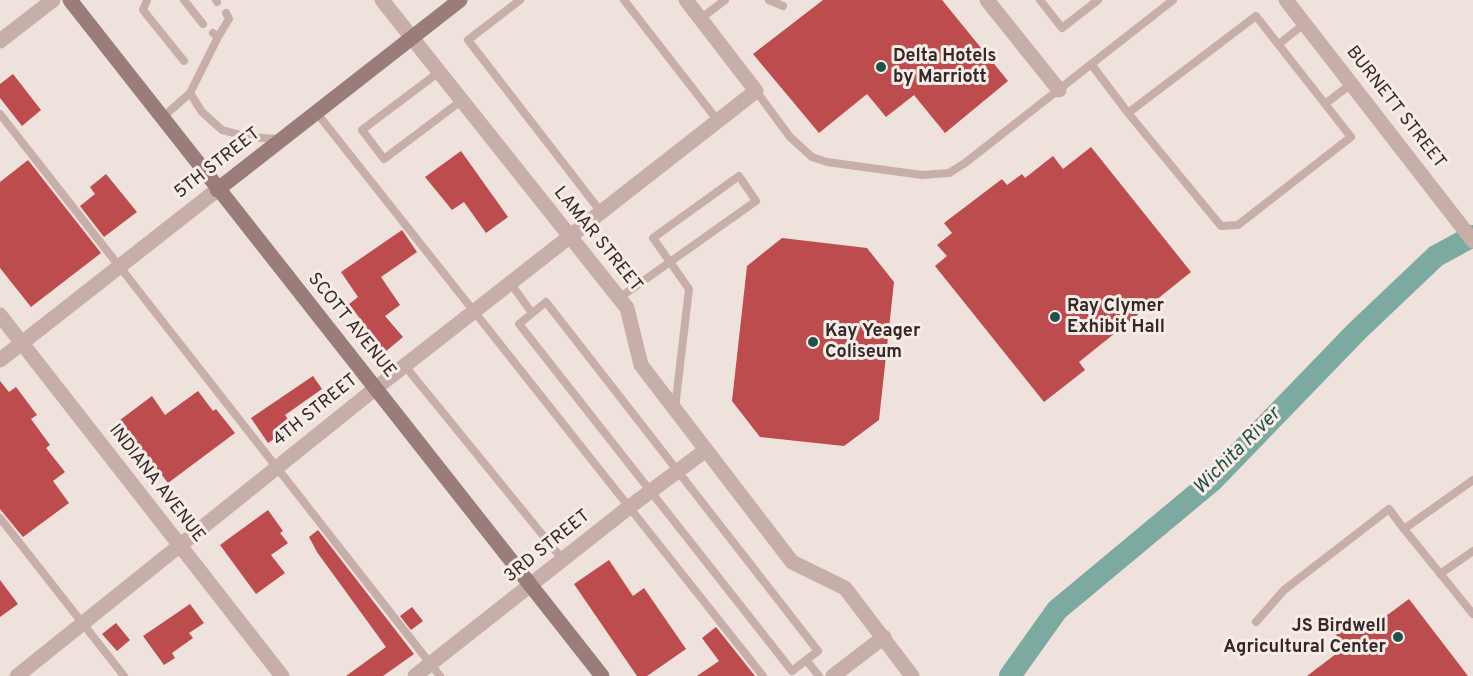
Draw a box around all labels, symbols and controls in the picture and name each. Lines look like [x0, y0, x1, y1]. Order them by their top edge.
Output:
street label: BURNETT STREET [1340, 42, 1450, 174]
place label: Delta Hotels by Marriott [893, 46, 996, 88]
marker: Delta Hotels by Marriott [874, 60, 888, 74]
street label: 5TH STREET [171, 124, 265, 204]
street label: LAMAR STREET [548, 183, 646, 297]
street label: SCOTT AVENUE [302, 269, 400, 383]
place label: Ray Clymer Exhibit Hall [1067, 296, 1165, 338]
marker: Ray Clymer Exhibit Hall [1048, 310, 1062, 324]
place label: Kay Yeager Coliseum [825, 321, 920, 364]
marker: Kay Yeager Coliseum [806, 335, 820, 349]
street label: 4TH STREET [269, 370, 363, 452]
water label: Wichita River [1189, 403, 1287, 501]
street label: INDIANA AVENUE [103, 421, 209, 547]
street label: 3RD STREET [501, 506, 595, 588]
place label: JS Birdwell Agricultural Center [1223, 616, 1386, 658]
marker: JS Birdwell Agricultural Center [1391, 630, 1405, 644]

